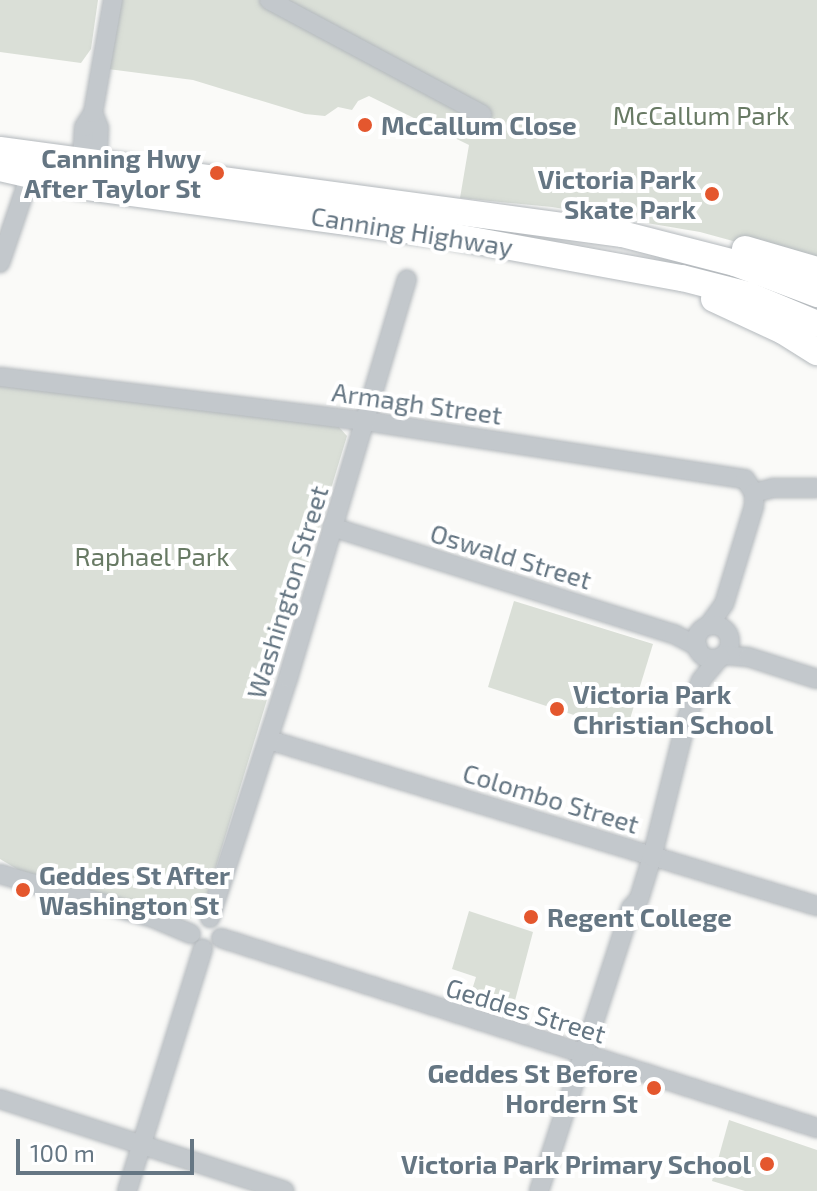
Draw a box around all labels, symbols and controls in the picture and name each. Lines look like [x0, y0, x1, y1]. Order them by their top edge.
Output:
park label: McCallum Park [613, 99, 789, 131]
place label: McCallum Close [381, 109, 577, 141]
marker: McCallum Close [356, 116, 374, 134]
place label: Canning Hwy After Taylor St [22, 142, 201, 204]
place label: Victoria Park Skate Park [538, 163, 696, 224]
marker: Canning Hwy After Taylor St [208, 164, 226, 182]
marker: Victoria Park Skate Park [703, 185, 721, 203]
street label: Canning Highway [309, 200, 515, 262]
street label: Armagh Street [330, 376, 504, 430]
street label: Washington Street [240, 482, 334, 702]
street label: Oswald Street [427, 517, 595, 595]
park label: Raphael Park [74, 540, 230, 572]
place label: Victoria Park Christian School [573, 678, 773, 740]
marker: Victoria Park Christian School [548, 700, 566, 718]
street label: Colombo Street [459, 756, 643, 840]
place label: Geddes St After Washington St [39, 859, 231, 920]
marker: Geddes St After Washington St [14, 881, 32, 899]
place label: Regent College [547, 901, 732, 933]
marker: Regent College [522, 908, 540, 926]
street label: Geddes Street [442, 971, 610, 1049]
place label: Geddes St Before Hordern St [427, 1057, 638, 1118]
marker: Geddes St Before Hordern St [645, 1079, 663, 1097]
scale bar [20, 1123, 198, 1173]
text: 100 m [30, 1138, 95, 1167]
place label: Victoria Park Primary School [400, 1148, 751, 1180]
marker: Victoria Park Primary School [758, 1155, 776, 1173]

